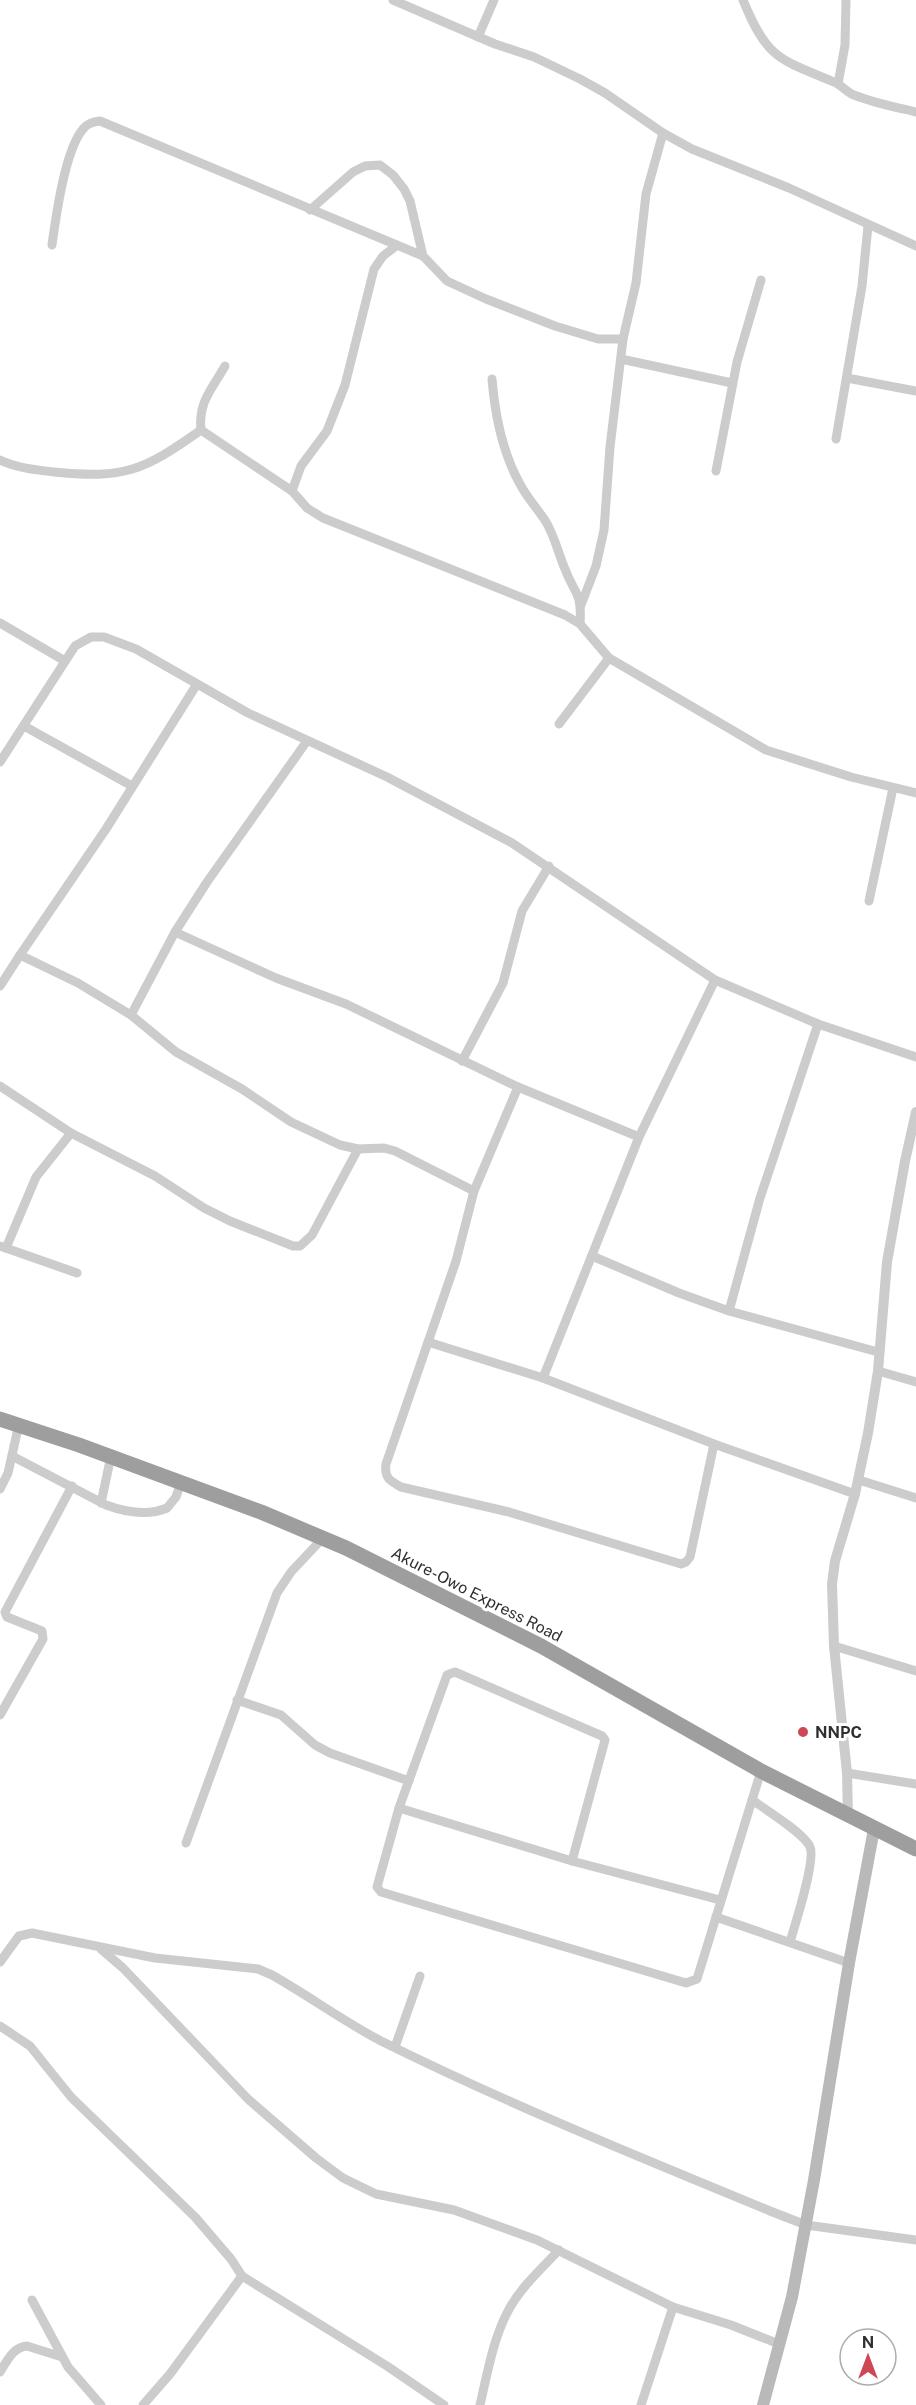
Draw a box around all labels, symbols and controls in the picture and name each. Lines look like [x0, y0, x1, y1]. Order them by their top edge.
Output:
street label: Akure-Owo Express Road [388, 1543, 565, 1646]
place label: NNPC [815, 1723, 862, 1742]
marker: NNPC [796, 1725, 810, 1739]
north arrow [838, 2327, 898, 2387]
text: N [862, 2333, 874, 2352]

